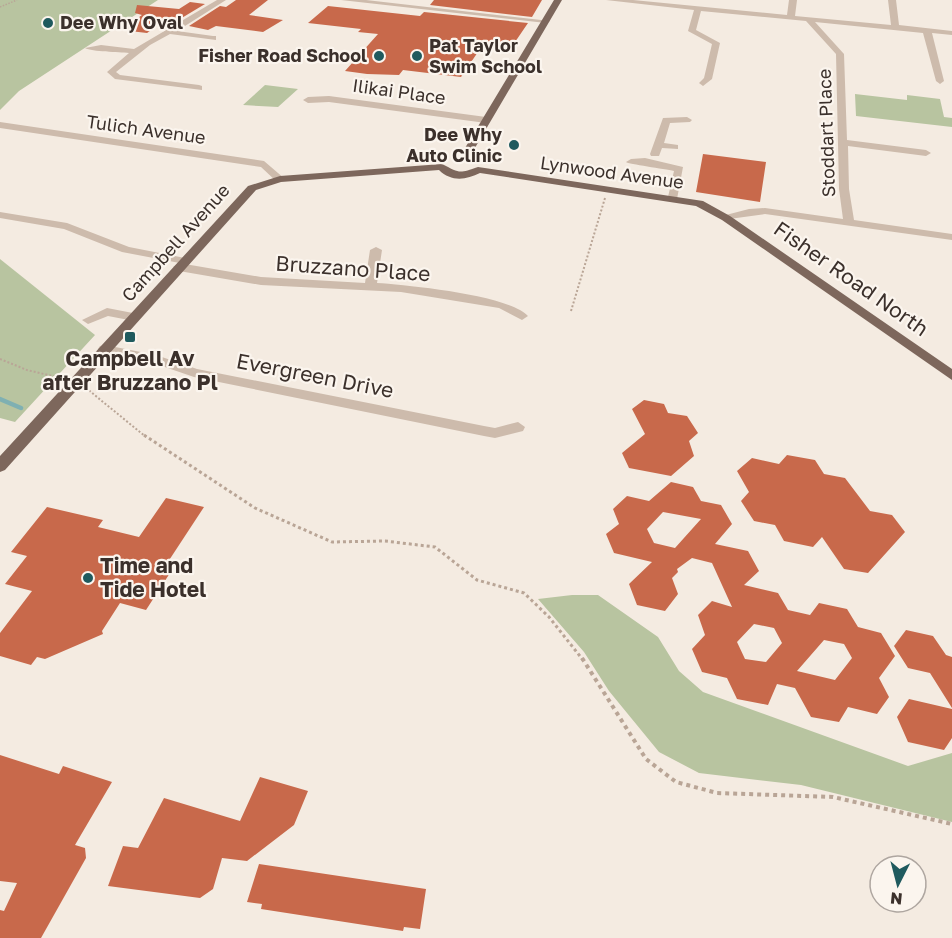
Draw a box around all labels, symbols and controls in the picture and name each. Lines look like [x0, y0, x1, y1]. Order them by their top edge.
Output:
place label: Dee Why Oval [60, 11, 183, 33]
marker: Dee Why Oval [41, 16, 55, 30]
place label: Pat Taylor Swim School [429, 34, 542, 77]
place label: Fisher Road School [198, 44, 367, 66]
marker: Fisher Road School [372, 49, 386, 63]
marker: Pat Taylor Swim School [410, 49, 424, 63]
street label: Stoddart Place [813, 68, 839, 198]
street label: Ilikai Place [351, 74, 447, 108]
street label: Tulich Avenue [85, 110, 207, 148]
place label: Dee Why Auto Clinic [406, 123, 502, 166]
marker: Dee Why Auto Clinic [507, 138, 521, 152]
street label: Lynwood Avenue [539, 151, 685, 193]
street label: Campbell Avenue [117, 179, 234, 306]
street label: Fisher Road North [769, 215, 934, 341]
street label: Bruzzano Place [275, 250, 431, 286]
marker: Campbell Av after Bruzzano Pl [123, 330, 137, 344]
place label: Campbell Av after Bruzzano Pl [42, 345, 218, 395]
street label: Evergreen Drive [234, 347, 396, 403]
place label: Time and Tide Hotel [100, 552, 206, 602]
marker: Time and Tide Hotel [81, 571, 95, 585]
north arrow [868, 854, 928, 914]
text: N [889, 888, 904, 909]

